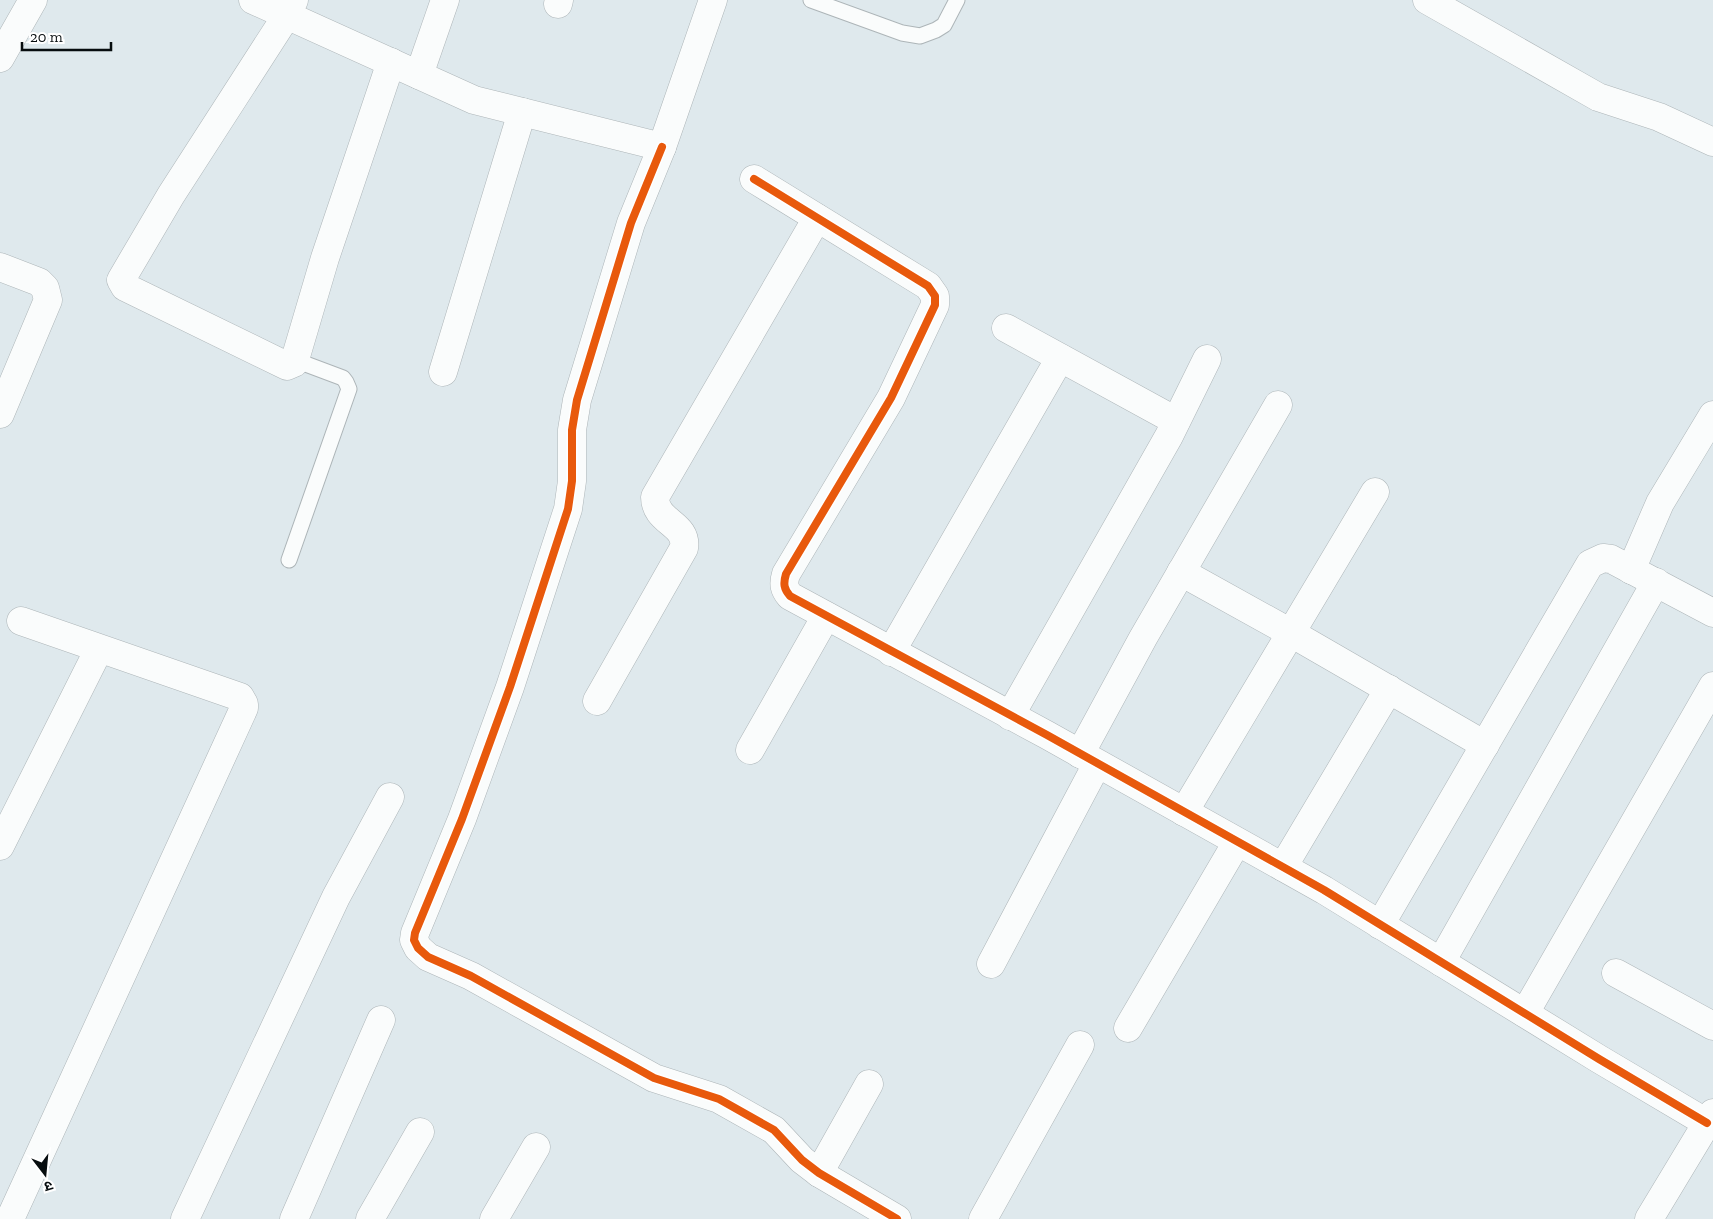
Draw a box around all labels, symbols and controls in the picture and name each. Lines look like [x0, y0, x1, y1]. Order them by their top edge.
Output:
scale bar [22, 20, 111, 52]
text: 20 m [30, 28, 63, 46]
north arrow [20, 1149, 70, 1199]
text: उ [41, 1177, 55, 1196]

